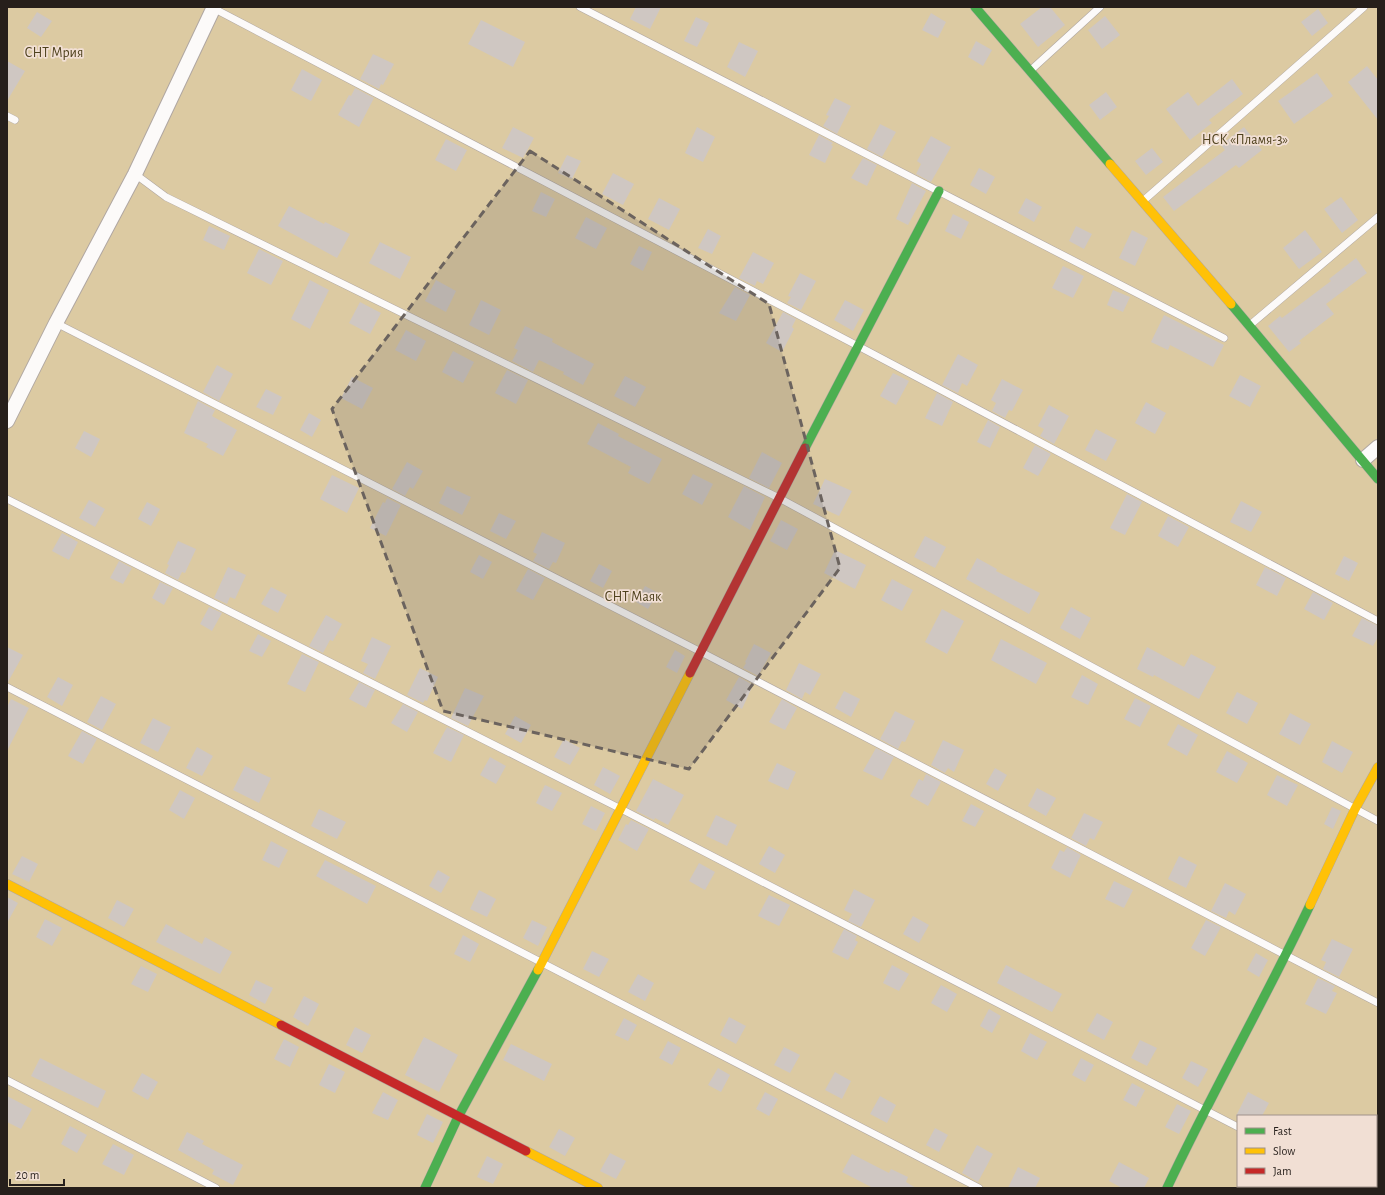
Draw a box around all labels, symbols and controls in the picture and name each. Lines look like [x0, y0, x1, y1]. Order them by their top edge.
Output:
park label: СНТ Мрия [25, 46, 83, 60]
park label: НСК «Пламя-3» [1202, 133, 1288, 147]
park label: СНТ Маяк [605, 590, 662, 604]
legend [1237, 1115, 1377, 1187]
text: Fast [1273, 1125, 1292, 1137]
text: Slow [1273, 1145, 1295, 1157]
scale bar [10, 1161, 64, 1187]
text: Jam [1273, 1165, 1292, 1177]
text: 20 m [16, 1169, 39, 1181]

